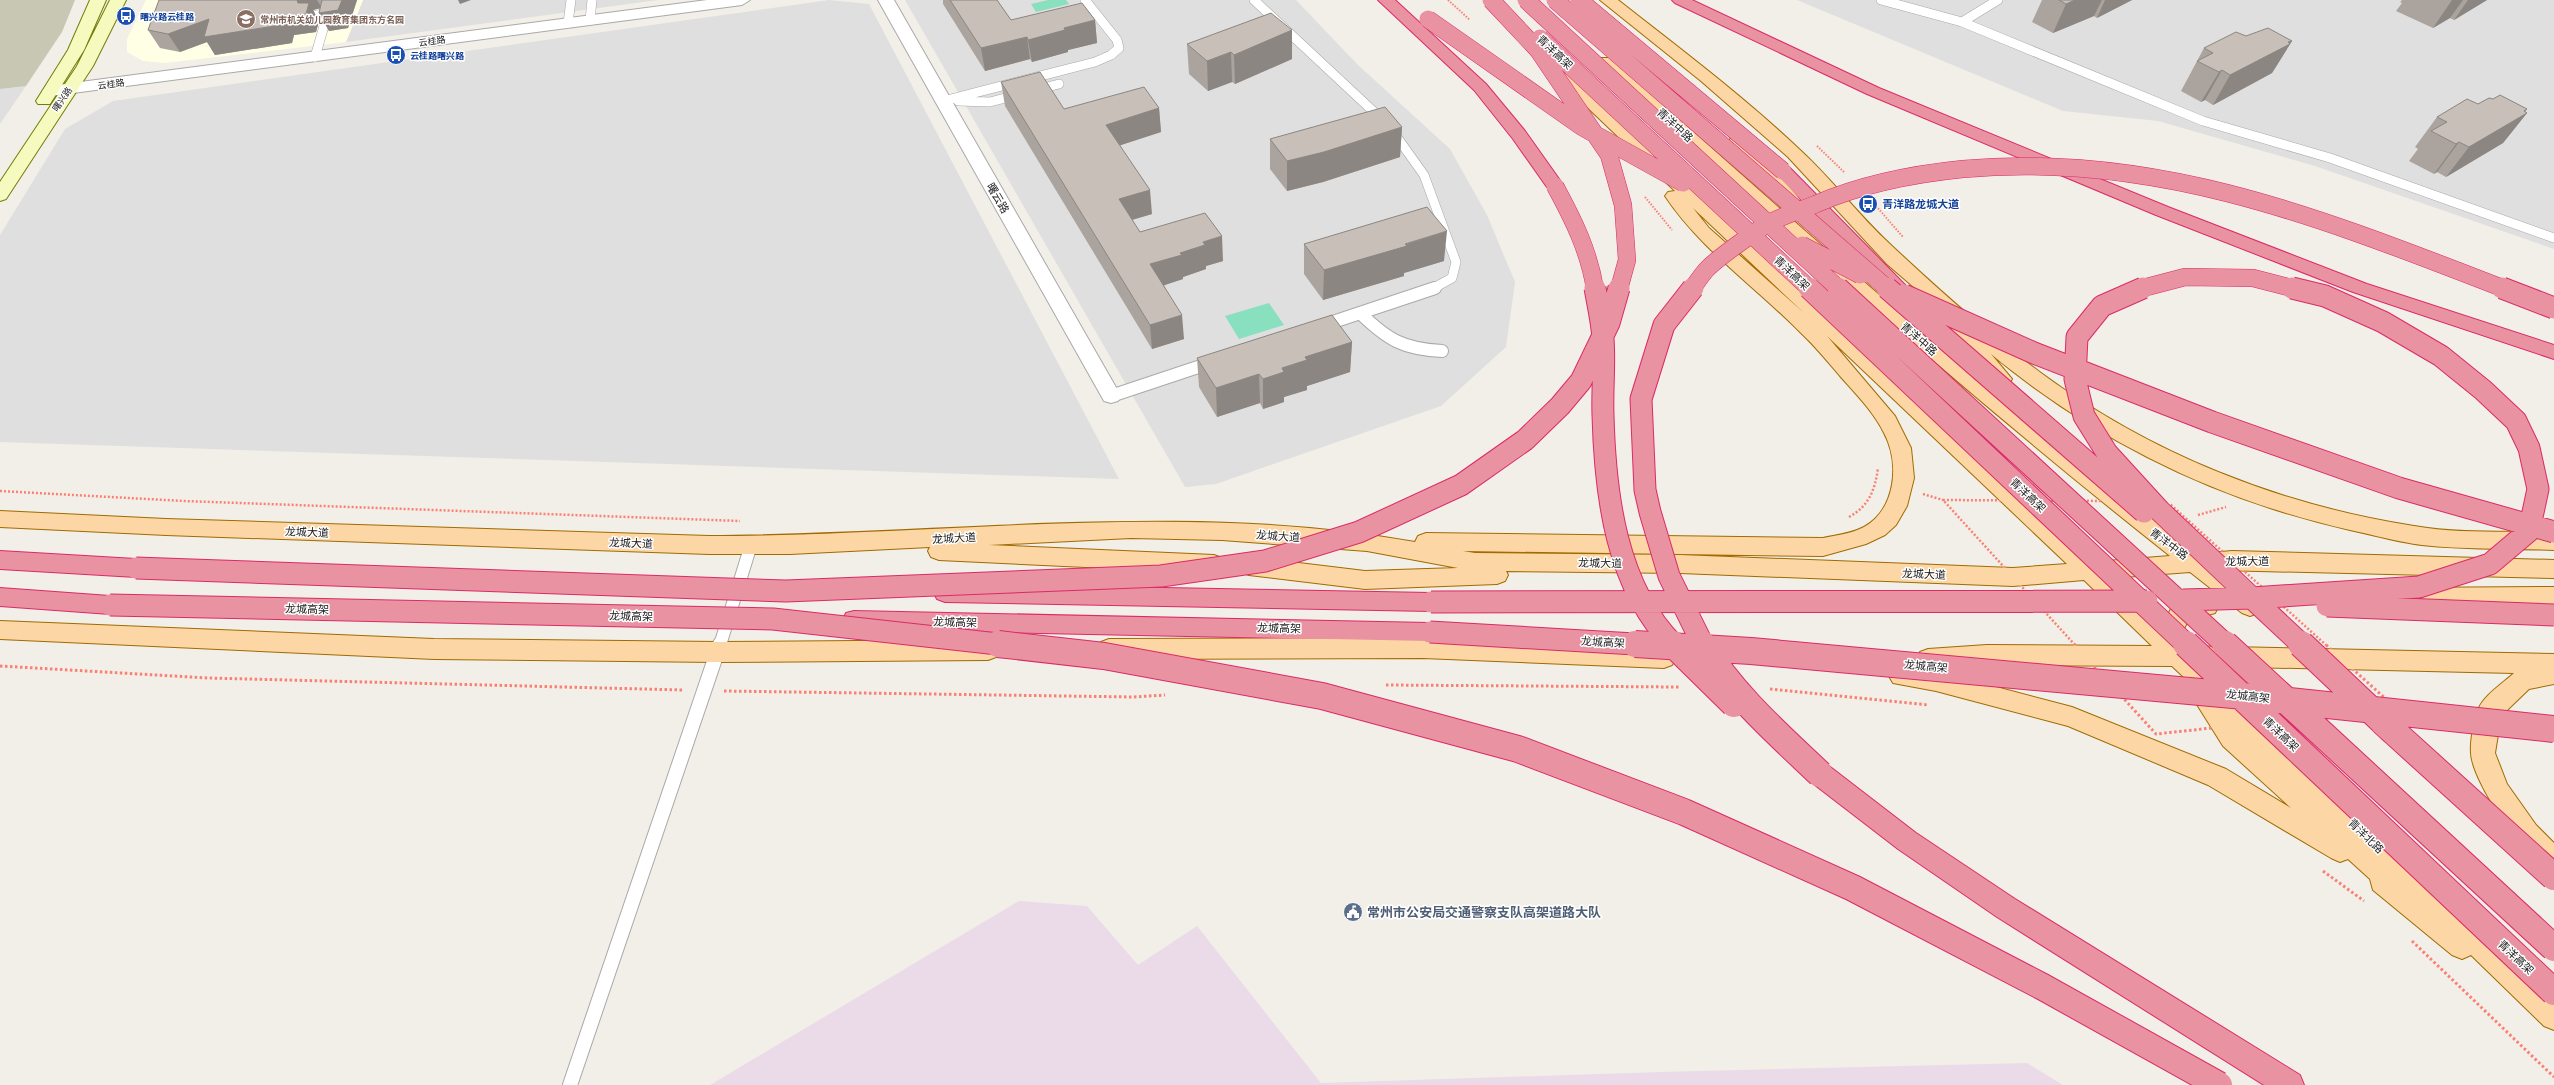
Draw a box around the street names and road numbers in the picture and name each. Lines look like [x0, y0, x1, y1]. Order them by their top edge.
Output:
street label: 青洋高架 [1534, 32, 1576, 72]
street label: 云桂路 [418, 34, 446, 48]
street label: 云桂路 [97, 77, 125, 91]
street label: 曙兴路 [50, 85, 74, 113]
street label: 青洋中路 [1654, 105, 1696, 145]
street label: 曙云路 [984, 180, 1012, 216]
street label: 青洋高架 [1771, 253, 1813, 293]
street label: 青洋中路 [1898, 319, 1940, 359]
street label: 青洋高架 [2007, 475, 2049, 515]
street label: 龙城大道 [285, 524, 329, 540]
street label: 青洋中路 [2147, 525, 2191, 563]
street label: 龙城大道 [1256, 527, 1300, 545]
street label: 龙城大道 [932, 530, 976, 546]
street label: 龙城大道 [609, 535, 653, 551]
street label: 龙城大道 [2225, 554, 2269, 568]
street label: 龙城大道 [1578, 556, 1622, 570]
street label: 龙城大道 [1902, 566, 1946, 582]
street label: 龙城高架 [285, 602, 329, 616]
street label: 龙城高架 [609, 609, 653, 623]
street label: 龙城高架 [933, 615, 977, 629]
street label: 龙城高架 [1257, 621, 1301, 635]
street label: 龙城高架 [1581, 634, 1625, 650]
street label: 龙城高架 [1903, 657, 1949, 675]
street label: 龙城高架 [2225, 687, 2271, 705]
street label: 青洋高架 [2260, 714, 2302, 754]
street label: 青洋北路 [2345, 816, 2387, 856]
street label: 青洋高架 [2495, 937, 2537, 977]

